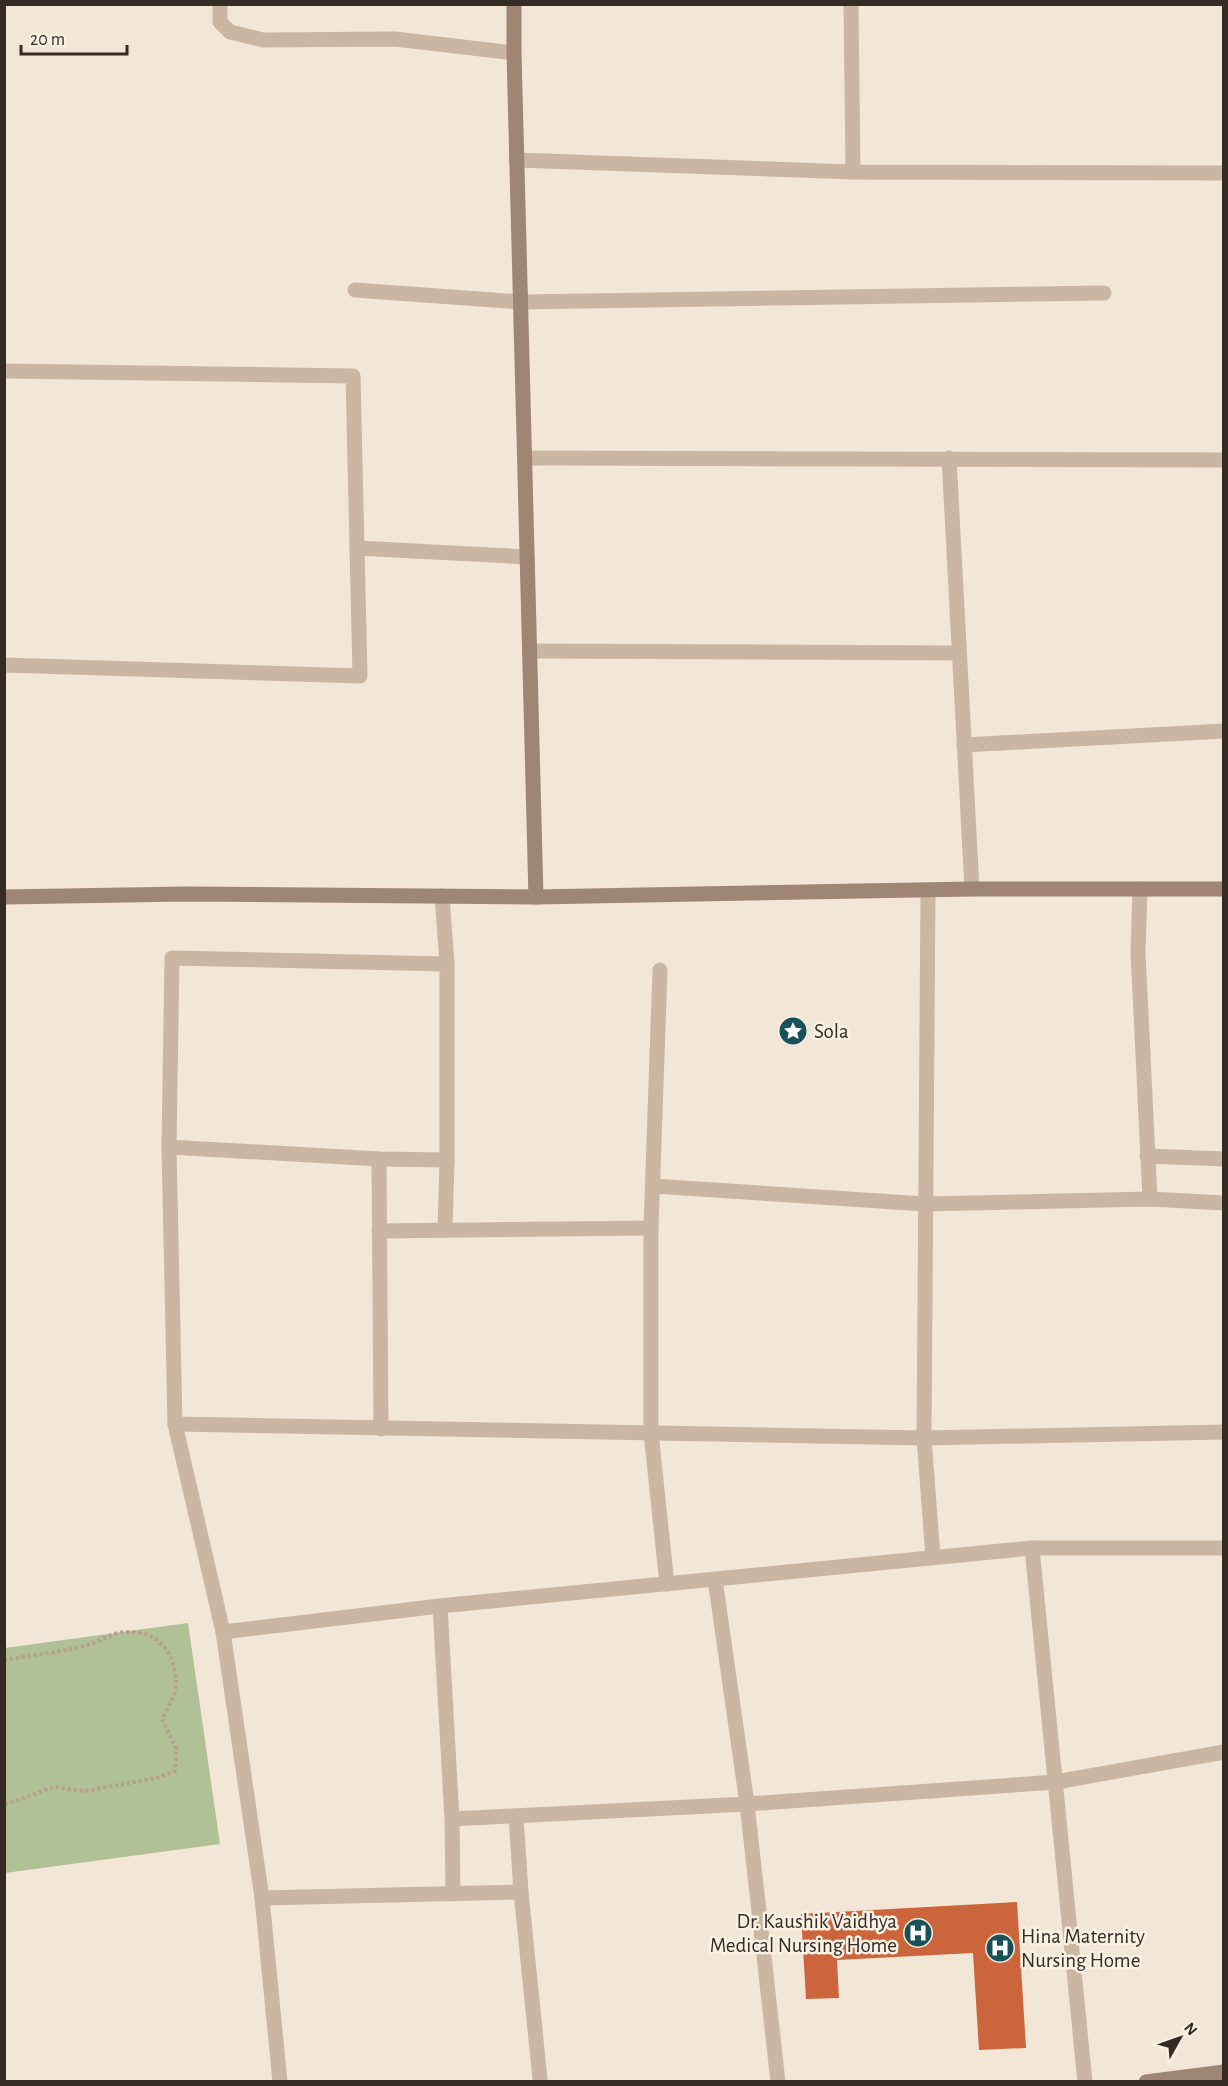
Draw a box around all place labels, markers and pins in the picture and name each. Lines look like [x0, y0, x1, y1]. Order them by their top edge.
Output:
place icon: Sola [777, 1015, 809, 1047]
place label: Sola [814, 1021, 849, 1042]
place label: Dr. Kaushik Vaidhya Medical Nursing Home [710, 1911, 897, 1956]
hospital icon: Dr. Kaushik Vaidhya Medical Nursing Home [902, 1917, 934, 1949]
place label: Hina Maternity Nursing Home [1021, 1926, 1145, 1971]
hospital icon: Hina Maternity Nursing Home [984, 1932, 1016, 1964]

